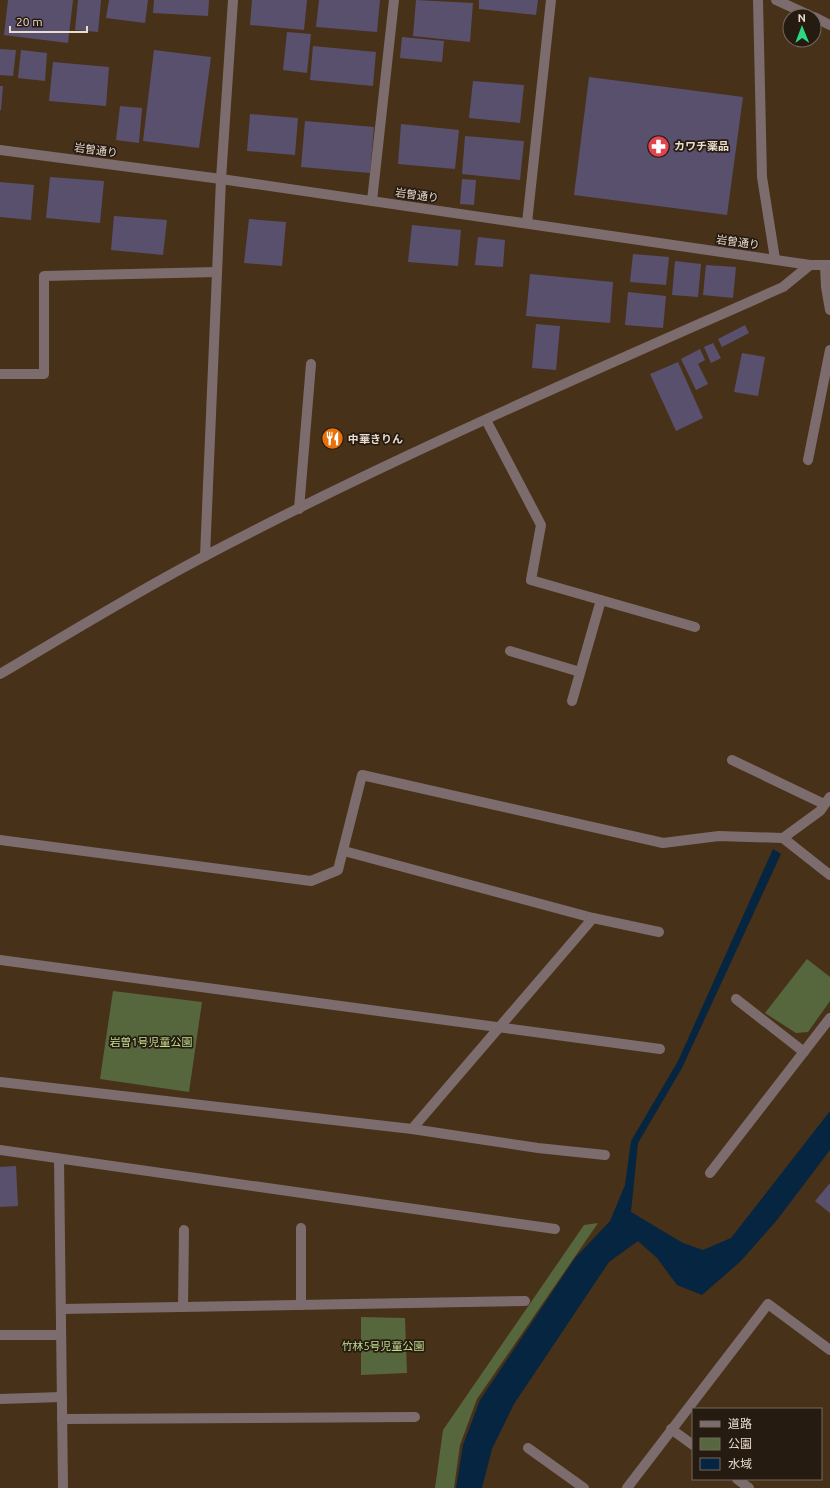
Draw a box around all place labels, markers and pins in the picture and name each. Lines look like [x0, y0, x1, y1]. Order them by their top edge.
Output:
pharmacy icon: カワチ薬品 [645, 133, 671, 159]
place label: カワチ薬品 [674, 140, 729, 152]
restaurant icon: 中華きりん [320, 426, 346, 452]
place label: 中華きりん [348, 433, 403, 445]

